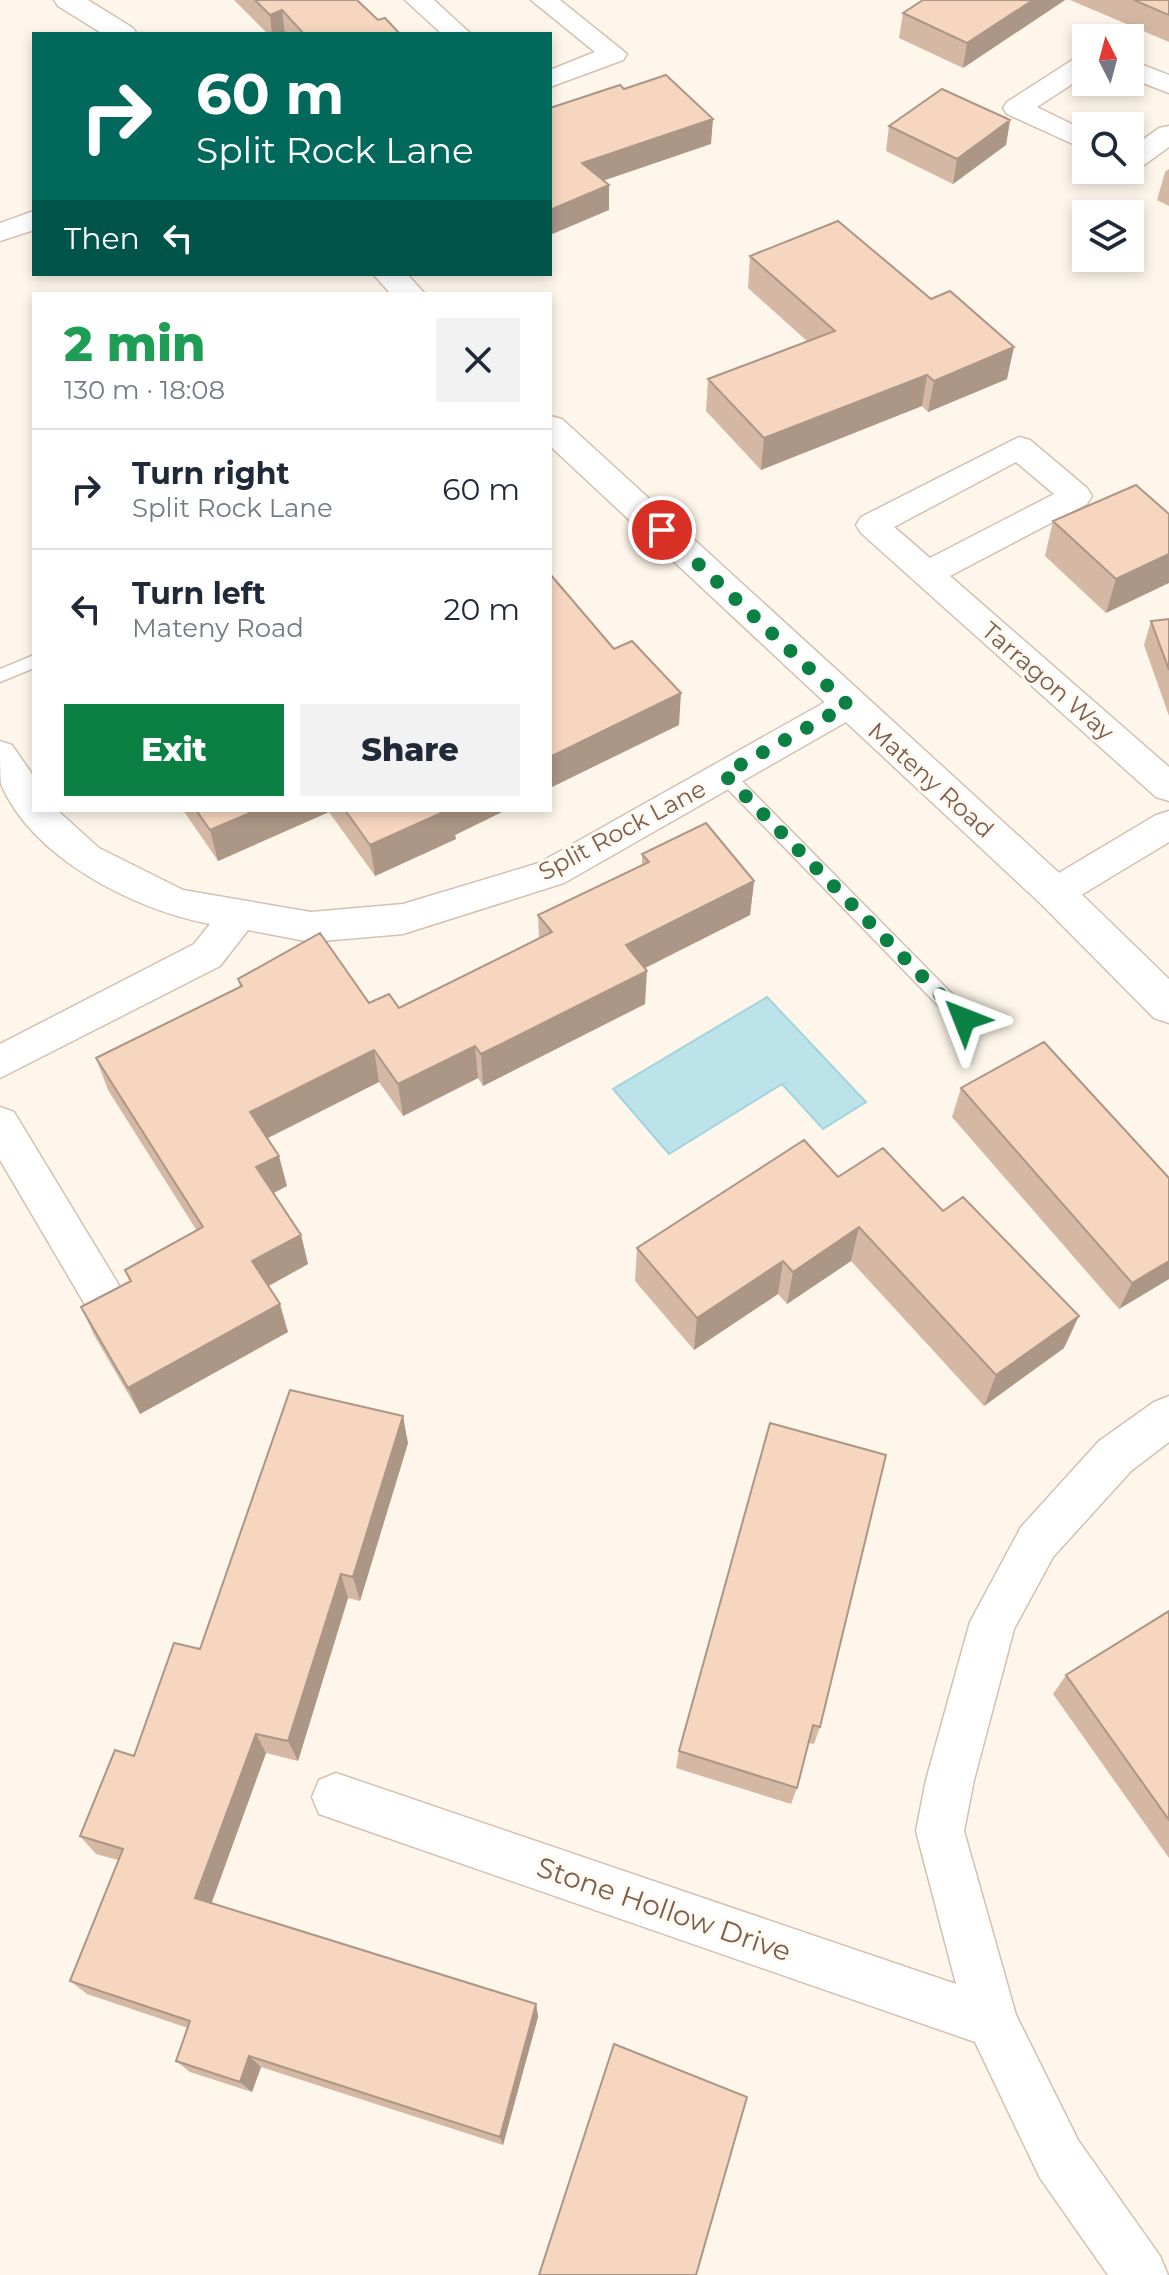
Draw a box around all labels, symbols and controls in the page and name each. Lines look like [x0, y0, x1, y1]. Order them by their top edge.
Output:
north arrow [1072, 24, 1144, 96]
map controls [1072, 24, 1144, 272]
text: 60 m [196, 60, 344, 128]
icon: right [64, 64, 168, 168]
button: search [1072, 112, 1144, 184]
text: Split Rock Lane [196, 128, 474, 172]
button: layers [1072, 200, 1144, 272]
icon: left [156, 216, 200, 260]
text: Then [64, 220, 140, 257]
text: 2 min [64, 315, 205, 373]
button: close [436, 318, 520, 402]
text: 130 m · 18:08 [64, 374, 225, 406]
text: Turn right [132, 455, 289, 492]
icon: right [64, 467, 108, 511]
text: 60 m [442, 471, 520, 508]
text: Split Rock Lane [132, 492, 333, 524]
pin [628, 496, 696, 564]
icon: arrive [640, 508, 684, 552]
text: Turn left [132, 575, 265, 612]
icon: left [64, 587, 108, 631]
text: 20 m [443, 591, 520, 628]
text: Mateny Road [132, 612, 304, 644]
street label: Tarragon Way [976, 616, 1120, 746]
button: Exit [64, 704, 284, 796]
button: Share [300, 704, 520, 796]
street label: Mateny Road [862, 716, 1000, 844]
street label: Split Rock Lane [533, 774, 711, 886]
position arrow [922, 977, 1006, 1061]
street label: Stone Hollow Drive [532, 1850, 796, 1968]

